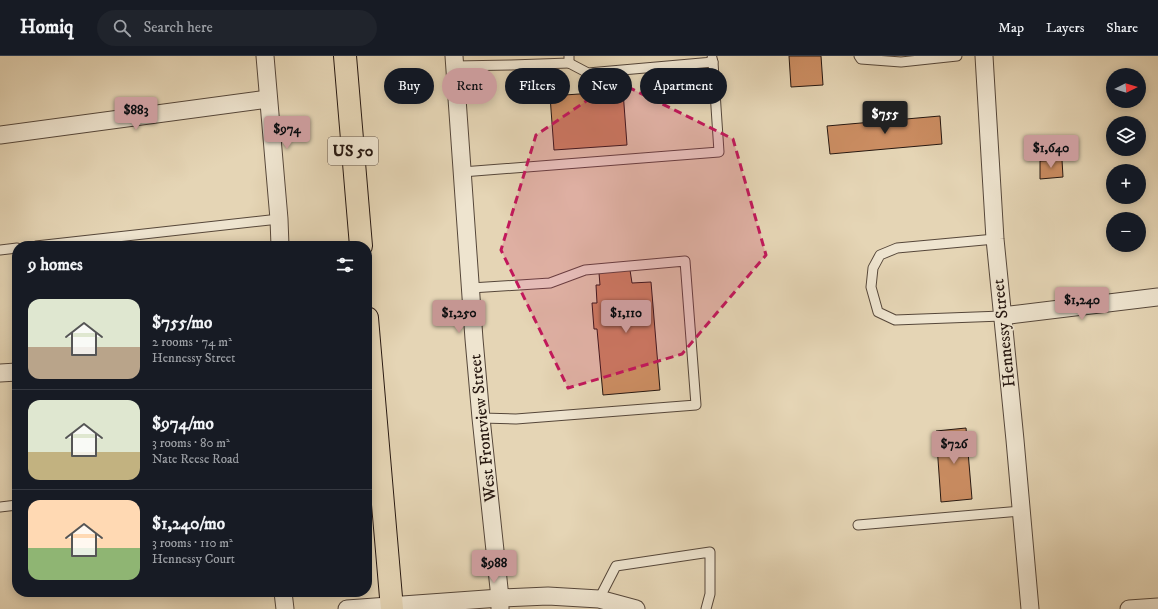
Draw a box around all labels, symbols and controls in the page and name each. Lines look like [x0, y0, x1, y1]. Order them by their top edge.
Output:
search box [97, 10, 377, 46]
text: Homiq [20, 16, 73, 39]
icon: search [111, 17, 133, 39]
text: Search here [143, 18, 213, 37]
text: Map [998, 19, 1024, 37]
text: Layers [1046, 19, 1084, 37]
text: Share [1106, 19, 1138, 37]
chip: Buy [384, 68, 434, 104]
chip: Rent [442, 68, 497, 104]
chip: Filters [505, 68, 570, 104]
chip: New [578, 68, 632, 104]
chip: Apartment [640, 68, 727, 104]
north arrow [1106, 68, 1146, 108]
map controls [1106, 68, 1146, 252]
pin: $883 [112, 97, 160, 131]
pin: $755 [861, 101, 909, 135]
text: $883 [124, 102, 148, 118]
text: $755 [872, 106, 898, 122]
pin: $974 [263, 116, 311, 150]
button: layers [1106, 116, 1146, 156]
text: $974 [273, 121, 301, 137]
pin: $1,640 [1018, 135, 1084, 169]
road number: US 50 [328, 137, 378, 165]
text: $1,640 [1033, 140, 1069, 156]
button: + [1106, 164, 1146, 204]
button: − [1106, 212, 1146, 252]
text: 9 homes [28, 254, 83, 276]
icon: filters [334, 254, 356, 276]
street label: Hennessy Street [987, 277, 1021, 388]
pin: $1,240 [1049, 287, 1115, 321]
text: $1,240 [1064, 292, 1100, 308]
pin: $1,250 [426, 300, 492, 334]
pin: $1,110 [593, 300, 659, 334]
text: $1,250 [441, 305, 477, 321]
text: $1,110 [610, 305, 642, 321]
text: $755/mo [152, 312, 212, 334]
icon: home [60, 315, 108, 363]
text: 2 rooms · 74 m² [152, 334, 232, 350]
text: Hennessy Street [152, 350, 235, 366]
street label: West Frontview Street [464, 352, 502, 504]
text: $974/mo [152, 413, 214, 435]
icon: home [60, 416, 108, 464]
pin: $726 [930, 431, 978, 465]
text: 3 rooms · 80 m² [152, 435, 230, 451]
text: $726 [940, 436, 968, 452]
text: Nate Reese Road [152, 451, 239, 467]
text: $1,240/mo [152, 513, 225, 535]
icon: home [60, 516, 108, 564]
text: 3 rooms · 110 m² [152, 535, 233, 551]
pin: $988 [470, 550, 518, 584]
text: Hennessy Court [152, 551, 235, 567]
text: $988 [481, 555, 507, 571]

